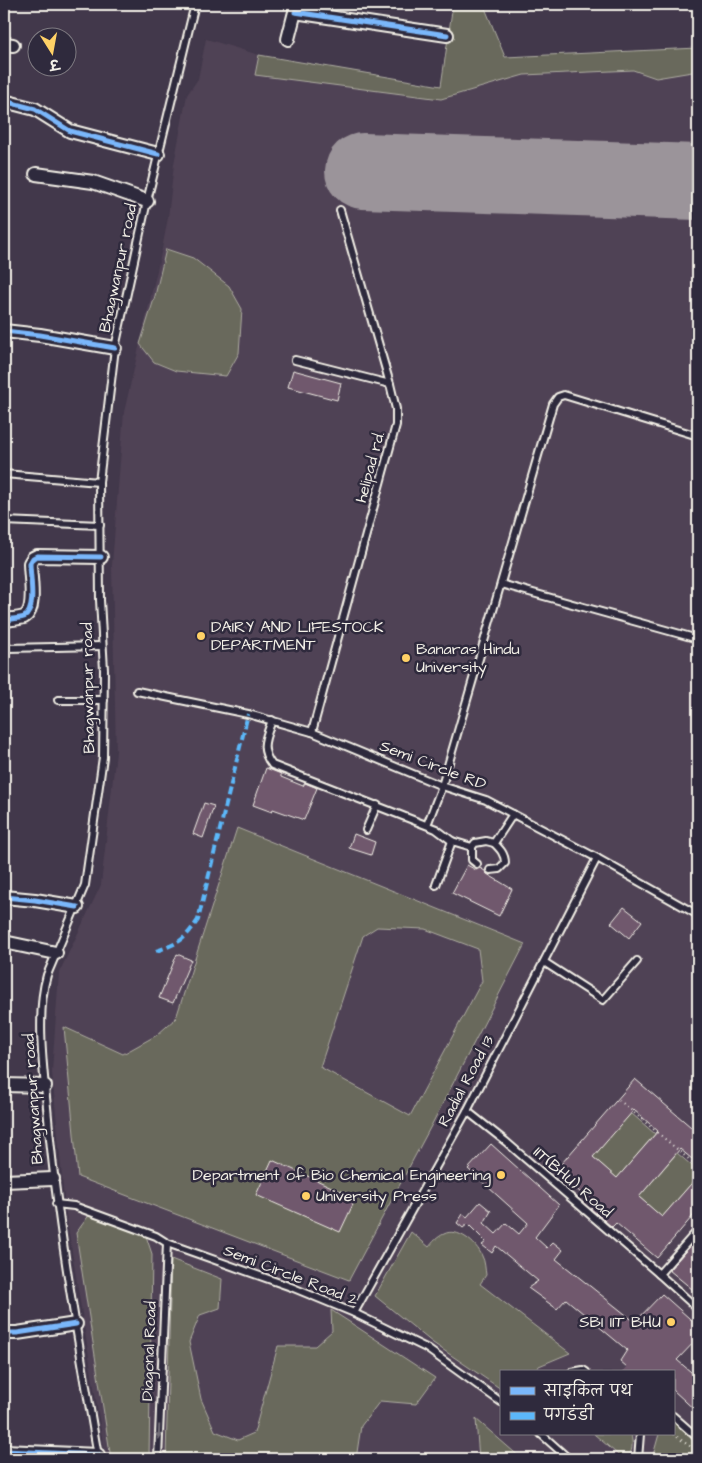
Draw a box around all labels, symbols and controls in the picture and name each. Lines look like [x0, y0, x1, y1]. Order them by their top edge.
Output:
north arrow [28, 28, 78, 78]
text: उ [46, 53, 63, 75]
street label: Bhagwanpur road [94, 202, 143, 335]
street label: helipad rd. [350, 429, 390, 505]
place label: DAIRY AND LIFESTOCK DEPARTMENT [211, 616, 384, 656]
street label: Bhagwanpur road [76, 622, 101, 754]
marker: DAIRY AND LIFESTOCK DEPARTMENT [195, 630, 207, 642]
place label: Banaras Hindu University [416, 638, 520, 679]
marker: Banaras Hindu University [400, 652, 412, 664]
street label: Semi Circle RD [377, 735, 489, 795]
street label: Radial Road 13 [433, 1031, 499, 1131]
street label: Bhagwanpur road [17, 1033, 50, 1165]
street label: IIT(BHU) Road [529, 1141, 617, 1223]
place label: Department of Bio Chemical Engineering [193, 1164, 491, 1187]
marker: Department of Bio Chemical Engineering [495, 1169, 507, 1181]
place label: University Press [316, 1185, 437, 1208]
marker: University Press [300, 1190, 312, 1202]
street label: Semi Circle Road 2 [220, 1239, 362, 1311]
street label: Diagonal Road [136, 1301, 163, 1401]
place label: SBI IIT BHU [579, 1311, 661, 1333]
marker: SBI IIT BHU [665, 1316, 677, 1328]
legend [500, 1370, 674, 1436]
text: साइकिल पथ [543, 1379, 633, 1402]
text: पगडंडी [543, 1403, 594, 1426]
one-way arrow [155, 1424, 163, 1440]

